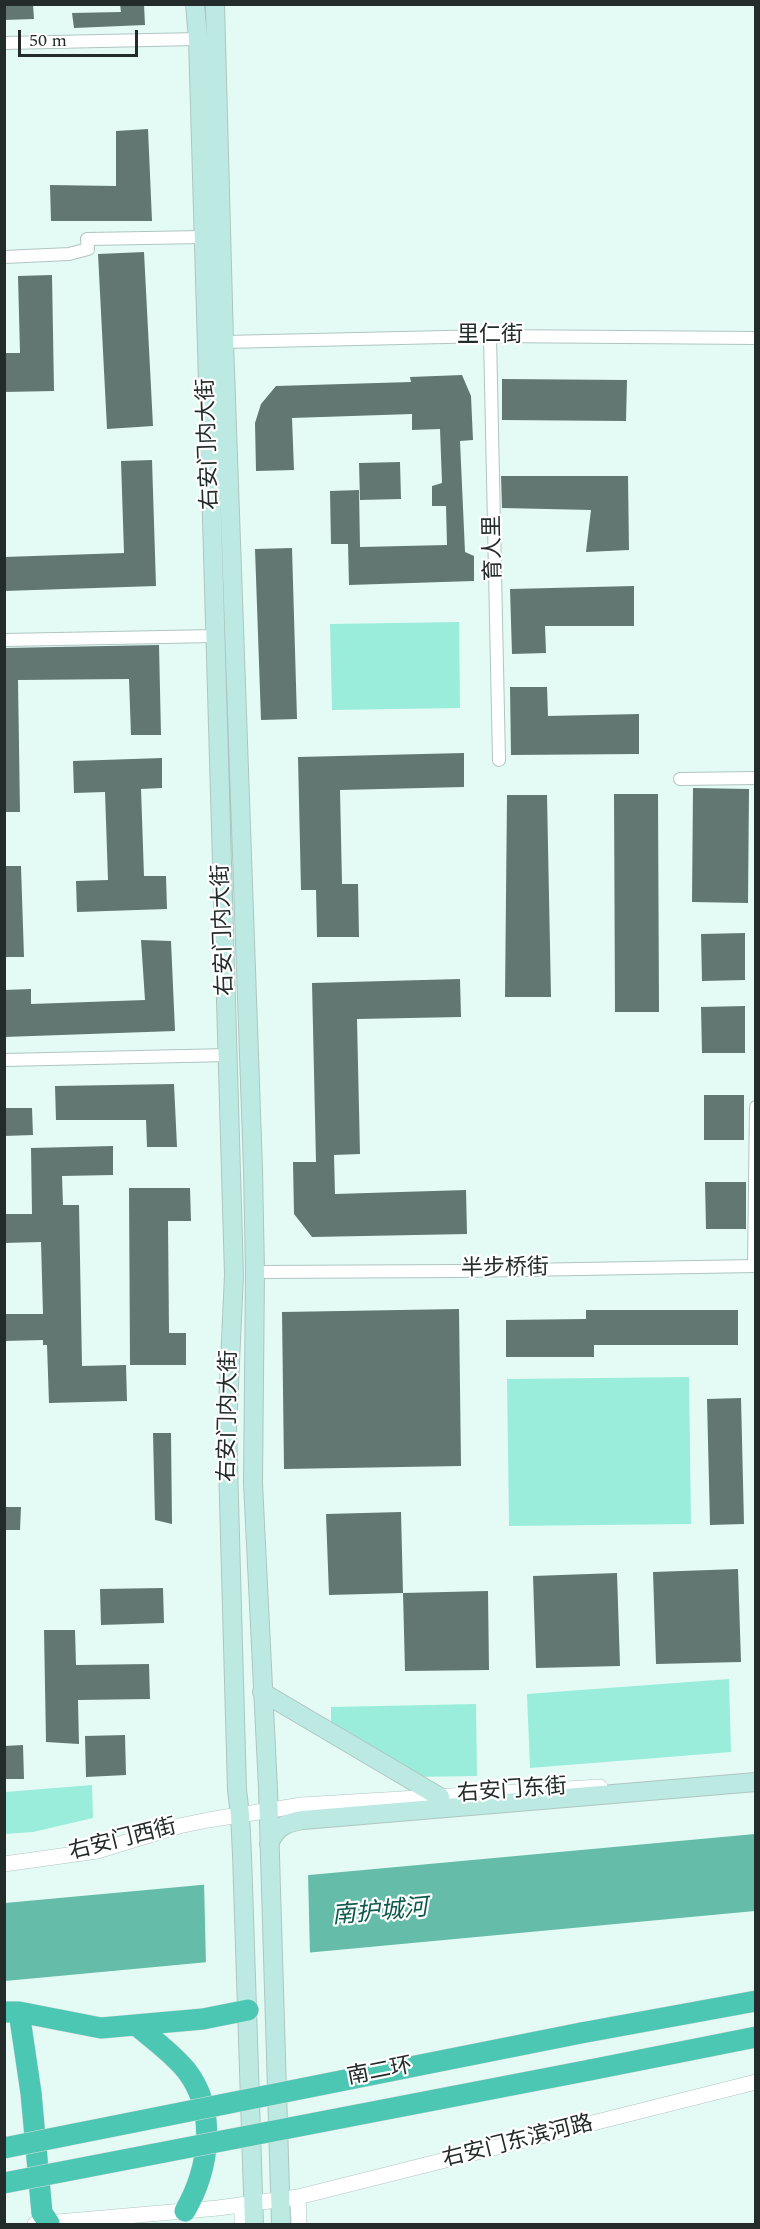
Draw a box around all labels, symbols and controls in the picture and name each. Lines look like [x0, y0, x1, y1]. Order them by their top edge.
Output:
scale bar [21, 18, 141, 56]
text: 50 m [29, 27, 67, 54]
street label: 里仁街 [457, 324, 523, 350]
street label: 右安门内大街 [195, 378, 225, 510]
street label: 育人里 [481, 515, 509, 581]
street label: 右安门内大街 [210, 864, 240, 996]
street label: 半步桥街 [461, 1256, 549, 1284]
street label: 右安门内大街 [216, 1350, 244, 1482]
street label: 右安门东街 [456, 1775, 568, 1809]
street label: 右安门西街 [66, 1815, 180, 1867]
water label: 南护城河 [331, 1895, 429, 1933]
street label: 南二环 [345, 2054, 415, 2092]
street label: 右安门东滨河路 [440, 2112, 596, 2174]

